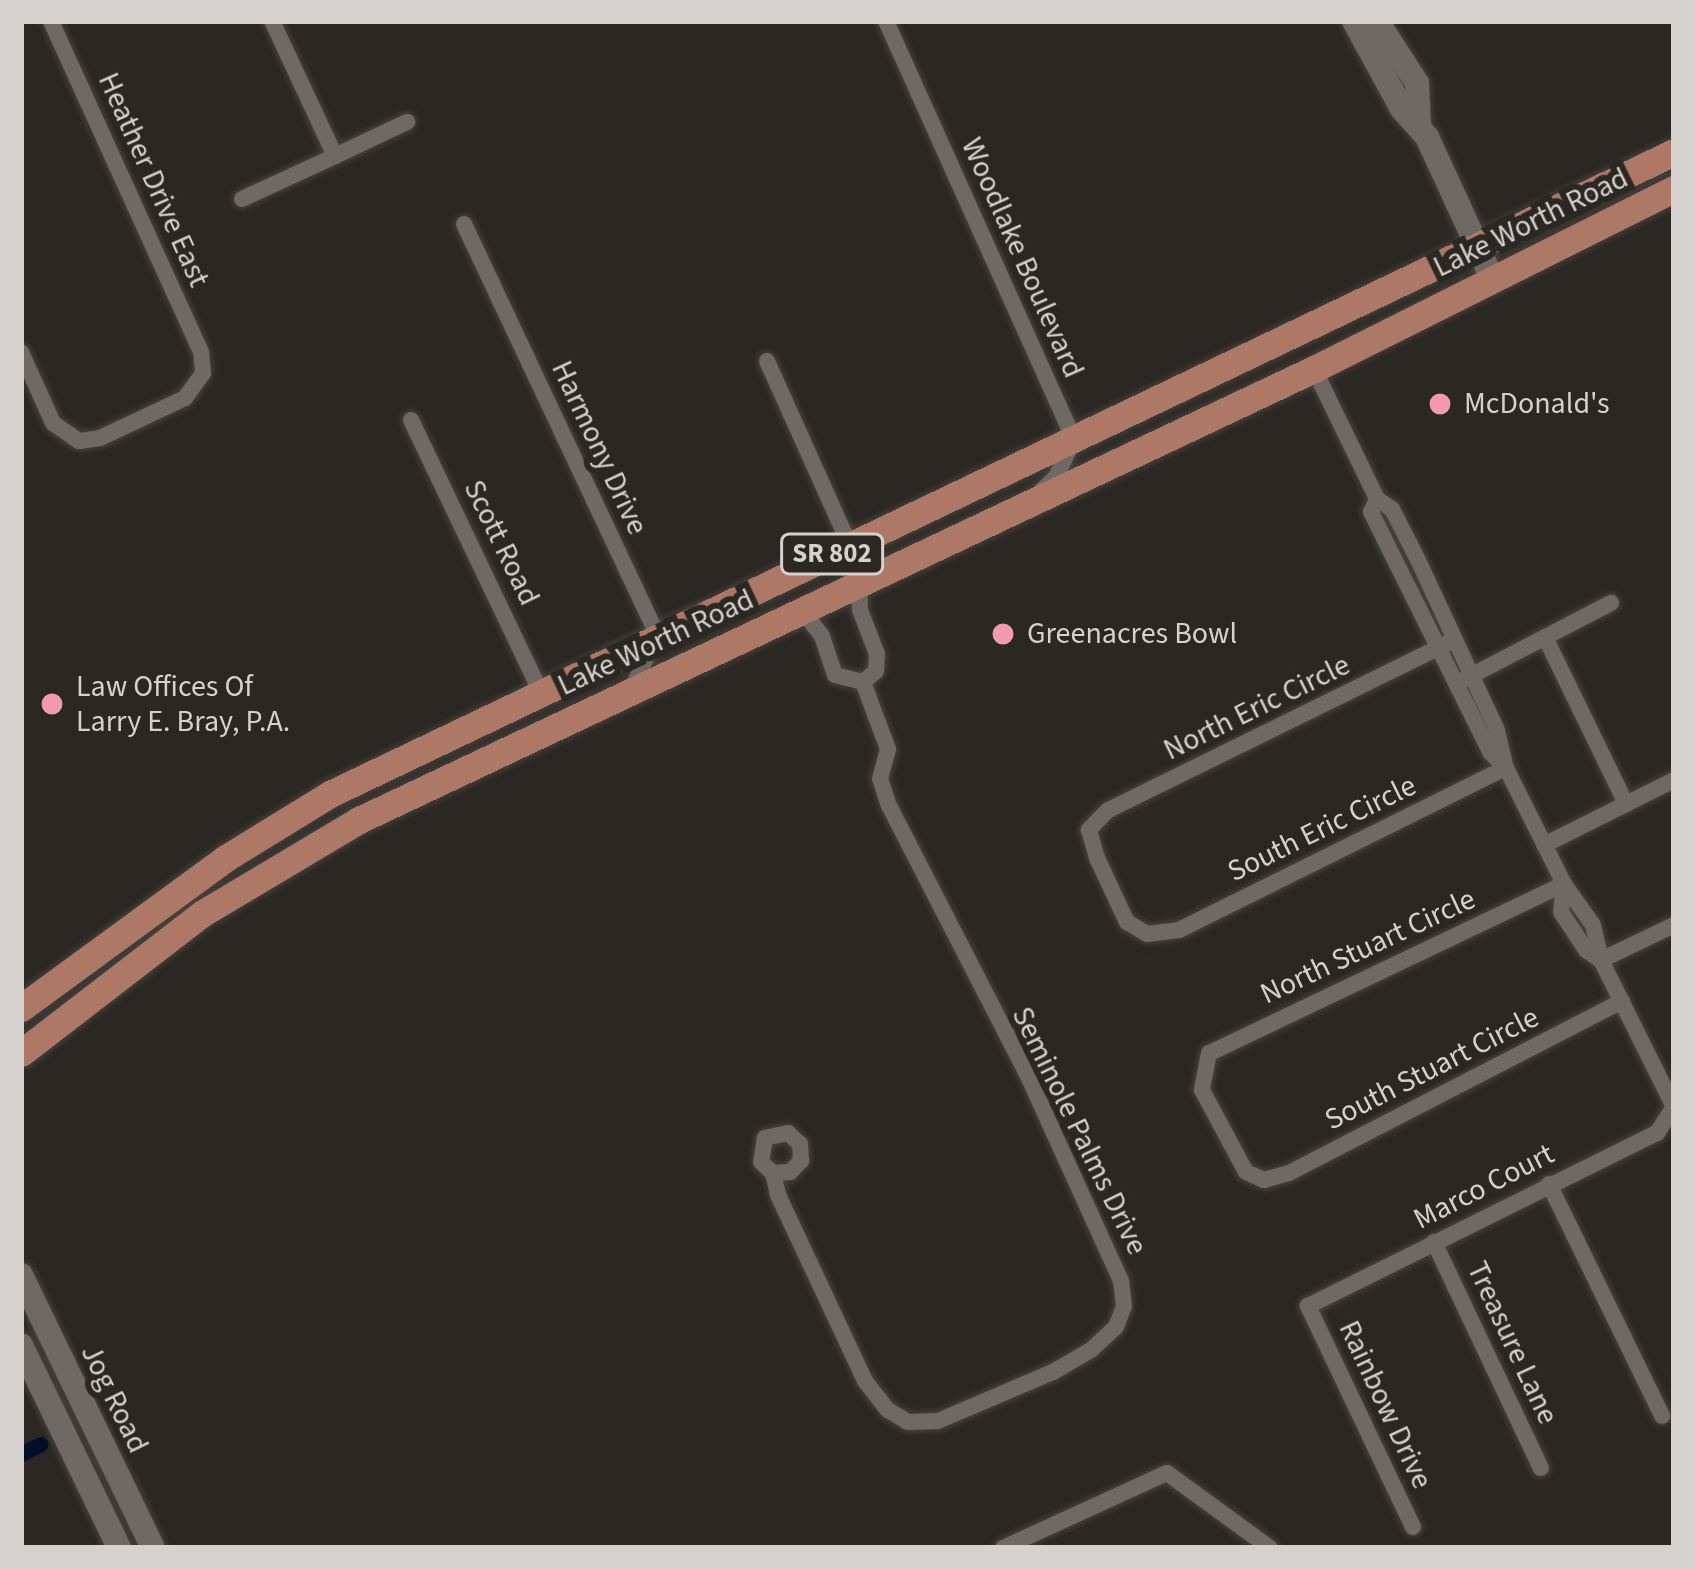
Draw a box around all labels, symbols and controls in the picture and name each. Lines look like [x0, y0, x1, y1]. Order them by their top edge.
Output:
street label: Heather Drive East [90, 67, 216, 293]
street label: Woodlake Boulevard [953, 132, 1091, 384]
street label: Lake Worth Road [1428, 160, 1634, 286]
street label: Harmony Drive [543, 355, 655, 541]
place label: McDonald's [1464, 386, 1609, 422]
marker: McDonald's [1427, 391, 1453, 417]
street label: Scott Road [455, 474, 547, 612]
road number: SR 802 [778, 533, 886, 575]
street label: Lake Worth Road [552, 582, 760, 704]
place label: Greenacres Bowl [1027, 616, 1237, 652]
marker: Greenacres Bowl [990, 621, 1016, 647]
street label: North Eric Circle [1158, 647, 1356, 769]
place label: Law Offices Of Larry E. Bray, P.A. [76, 669, 290, 740]
marker: Law Offices Of Larry E. Bray, P.A. [39, 691, 65, 717]
street label: South Eric Circle [1222, 768, 1422, 890]
street label: North Stuart Circle [1255, 881, 1481, 1013]
street label: South Stuart Circle [1319, 1000, 1545, 1138]
street label: Seminole Palms Drive [1003, 1001, 1155, 1261]
street label: Marco Court [1408, 1136, 1560, 1238]
street label: Treasure Lane [1459, 1256, 1565, 1430]
street label: Rainbow Drive [1330, 1315, 1440, 1495]
street label: Jog Road [72, 1339, 156, 1459]

